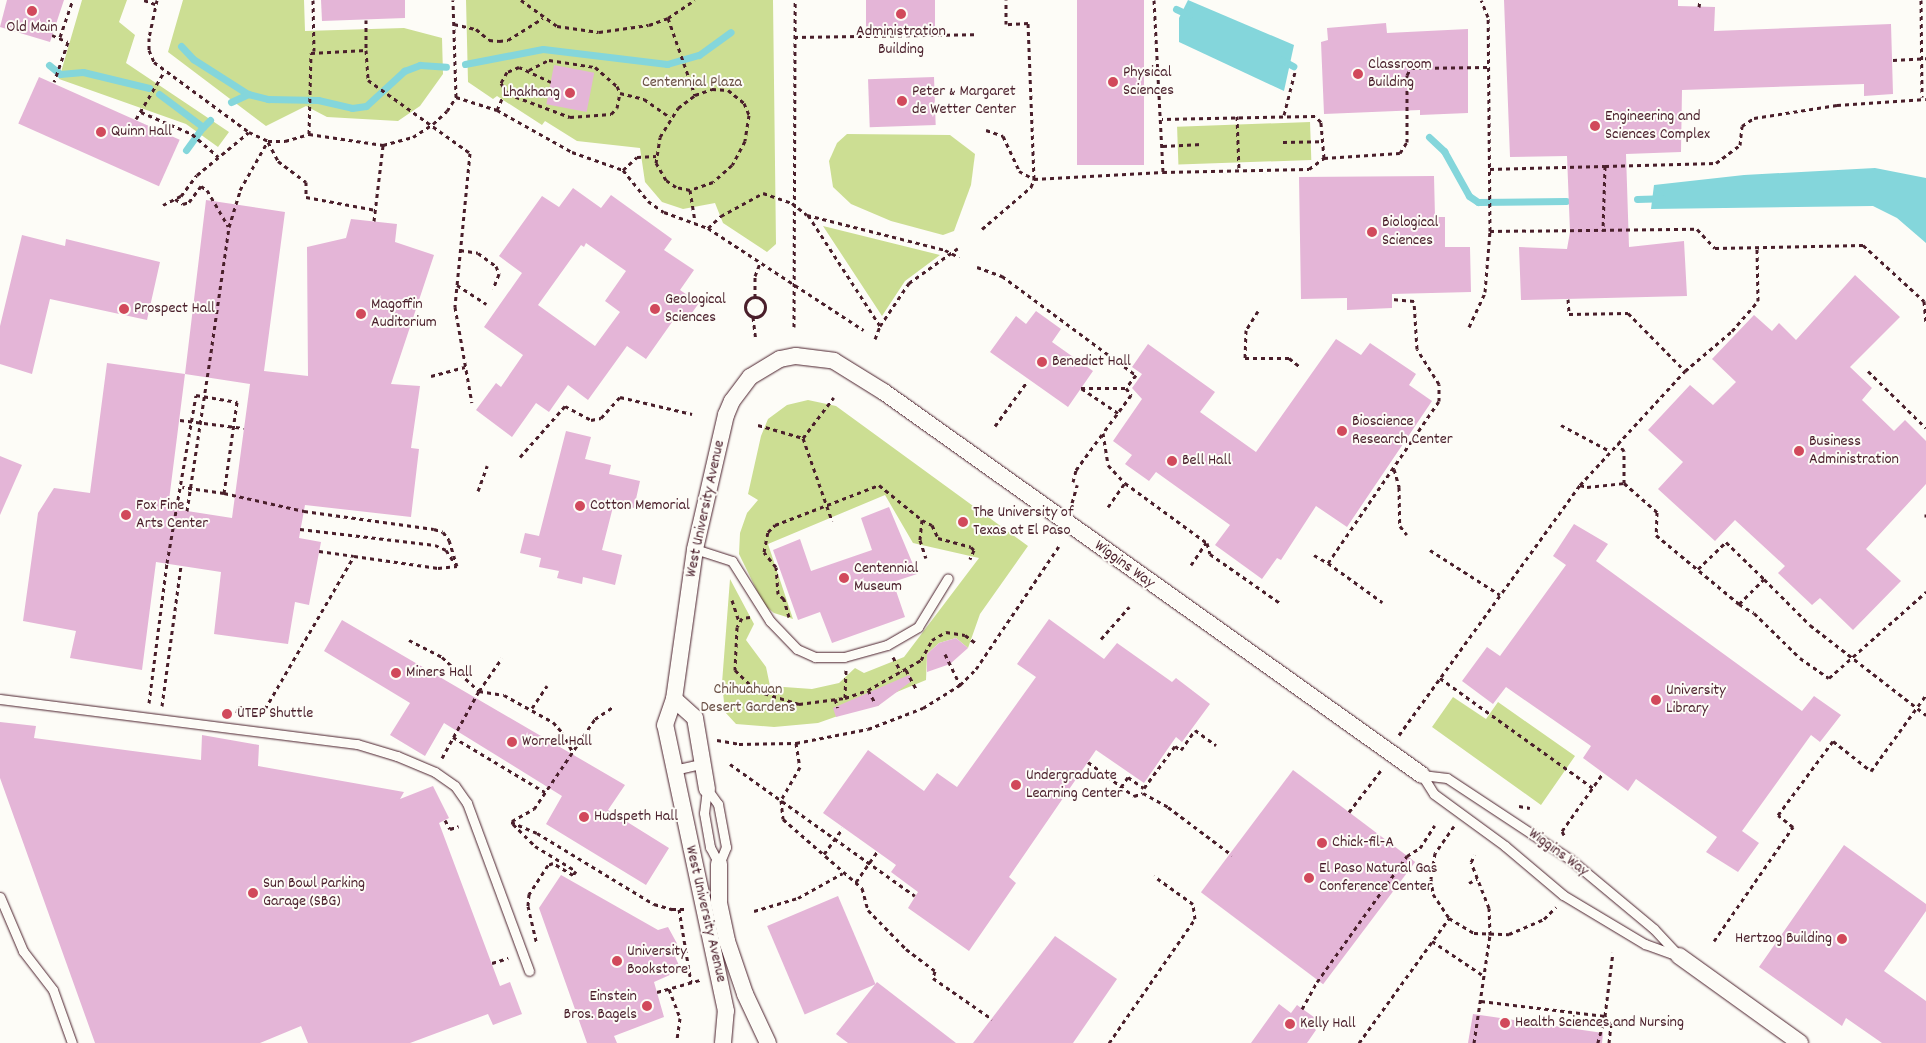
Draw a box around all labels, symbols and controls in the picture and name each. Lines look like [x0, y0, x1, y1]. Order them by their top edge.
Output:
marker: Old Main [26, 5, 38, 17]
marker: Administration Building [895, 8, 907, 20]
place label: Old Main [6, 18, 58, 38]
place label: Administration Building [856, 22, 946, 60]
place label: Classroom Building [1368, 55, 1432, 93]
place label: Physical Sciences [1123, 63, 1174, 101]
marker: Classroom Building [1352, 68, 1364, 80]
park label: Centennial Plaza [642, 73, 742, 93]
marker: Physical Sciences [1107, 76, 1119, 88]
place label: Peter & Margaret de Wetter Center [912, 82, 1016, 120]
place label: Lhakhang [503, 83, 560, 103]
marker: Lhakhang [564, 87, 576, 99]
marker: Peter & Margaret de Wetter Center [896, 95, 908, 107]
place label: Engineering and Sciences Complex [1605, 107, 1710, 145]
marker: Engineering and Sciences Complex [1589, 120, 1601, 132]
place label: Quinn Hall [111, 122, 172, 142]
marker: Quinn Hall [95, 126, 107, 138]
place label: Biological Sciences [1382, 213, 1438, 251]
marker: Biological Sciences [1366, 226, 1378, 238]
place label: Geological Sciences [665, 290, 726, 328]
place label: Magoffin Auditorium [371, 295, 437, 333]
place label: Prospect Hall [134, 299, 215, 319]
marker: Prospect Hall [118, 303, 130, 315]
marker: Geological Sciences [649, 303, 661, 315]
marker: Magoffin Auditorium [355, 308, 367, 320]
place label: Benedict Hall [1052, 352, 1131, 372]
marker: Benedict Hall [1036, 356, 1048, 368]
place label: Bioscience Research Center [1352, 412, 1453, 450]
marker: Bioscience Research Center [1336, 425, 1348, 437]
place label: Business Administration [1809, 432, 1899, 470]
street label: West University Avenue [682, 439, 730, 579]
marker: Business Administration [1793, 445, 1805, 457]
place label: Bell Hall [1182, 451, 1231, 471]
marker: Bell Hall [1166, 455, 1178, 467]
place label: Fox Fine Arts Center [136, 496, 208, 534]
place label: Cotton Memorial [590, 496, 690, 516]
marker: Cotton Memorial [574, 500, 586, 512]
place label: The University of Texas at El Paso [973, 503, 1074, 541]
marker: Fox Fine Arts Center [120, 509, 132, 521]
marker: The University of Texas at El Paso [957, 516, 969, 528]
street label: Wiggins Way [1090, 537, 1158, 593]
place label: Centennial Museum [854, 559, 918, 597]
marker: Centennial Museum [838, 572, 850, 584]
place label: Miners Hall [406, 663, 472, 683]
marker: Miners Hall [390, 667, 402, 679]
park label: Chihuahuan Desert Gardens [701, 680, 795, 718]
place label: University Library [1666, 681, 1726, 719]
marker: University Library [1650, 694, 1662, 706]
place label: UTEP Shuttle [237, 704, 313, 724]
marker: UTEP Shuttle [221, 708, 233, 720]
place label: Worrell Hall [522, 732, 592, 752]
marker: Worrell Hall [506, 736, 518, 748]
place label: Undergraduate Learning Center [1026, 766, 1123, 804]
marker: Undergraduate Learning Center [1010, 779, 1022, 791]
place label: Hudspeth Hall [594, 807, 678, 827]
marker: Hudspeth Hall [578, 811, 590, 823]
street label: Wiggins Way [1524, 825, 1592, 881]
place label: Chick-fil-A [1332, 833, 1394, 853]
marker: Chick-fil-A [1316, 837, 1328, 849]
street label: West University Avenue [680, 844, 730, 984]
place label: El Paso Natural Gas Conference Center [1319, 859, 1437, 897]
marker: El Paso Natural Gas Conference Center [1303, 872, 1315, 884]
place label: Sun Bowl Parking Garage (SBG) [263, 874, 365, 912]
marker: Sun Bowl Parking Garage (SBG) [247, 887, 259, 899]
place label: Hertzog Building [1735, 929, 1832, 949]
marker: Hertzog Building [1836, 933, 1848, 945]
place label: University Bookstore [627, 942, 688, 980]
marker: University Bookstore [611, 955, 623, 967]
place label: Einstein Bros. Bagels [564, 987, 637, 1025]
marker: Einstein Bros. Bagels [641, 1000, 653, 1012]
place label: Health Sciences and Nursing [1515, 1013, 1684, 1033]
place label: Kelly Hall [1300, 1014, 1356, 1034]
marker: Health Sciences and Nursing [1499, 1017, 1511, 1029]
marker: Kelly Hall [1284, 1018, 1296, 1030]

